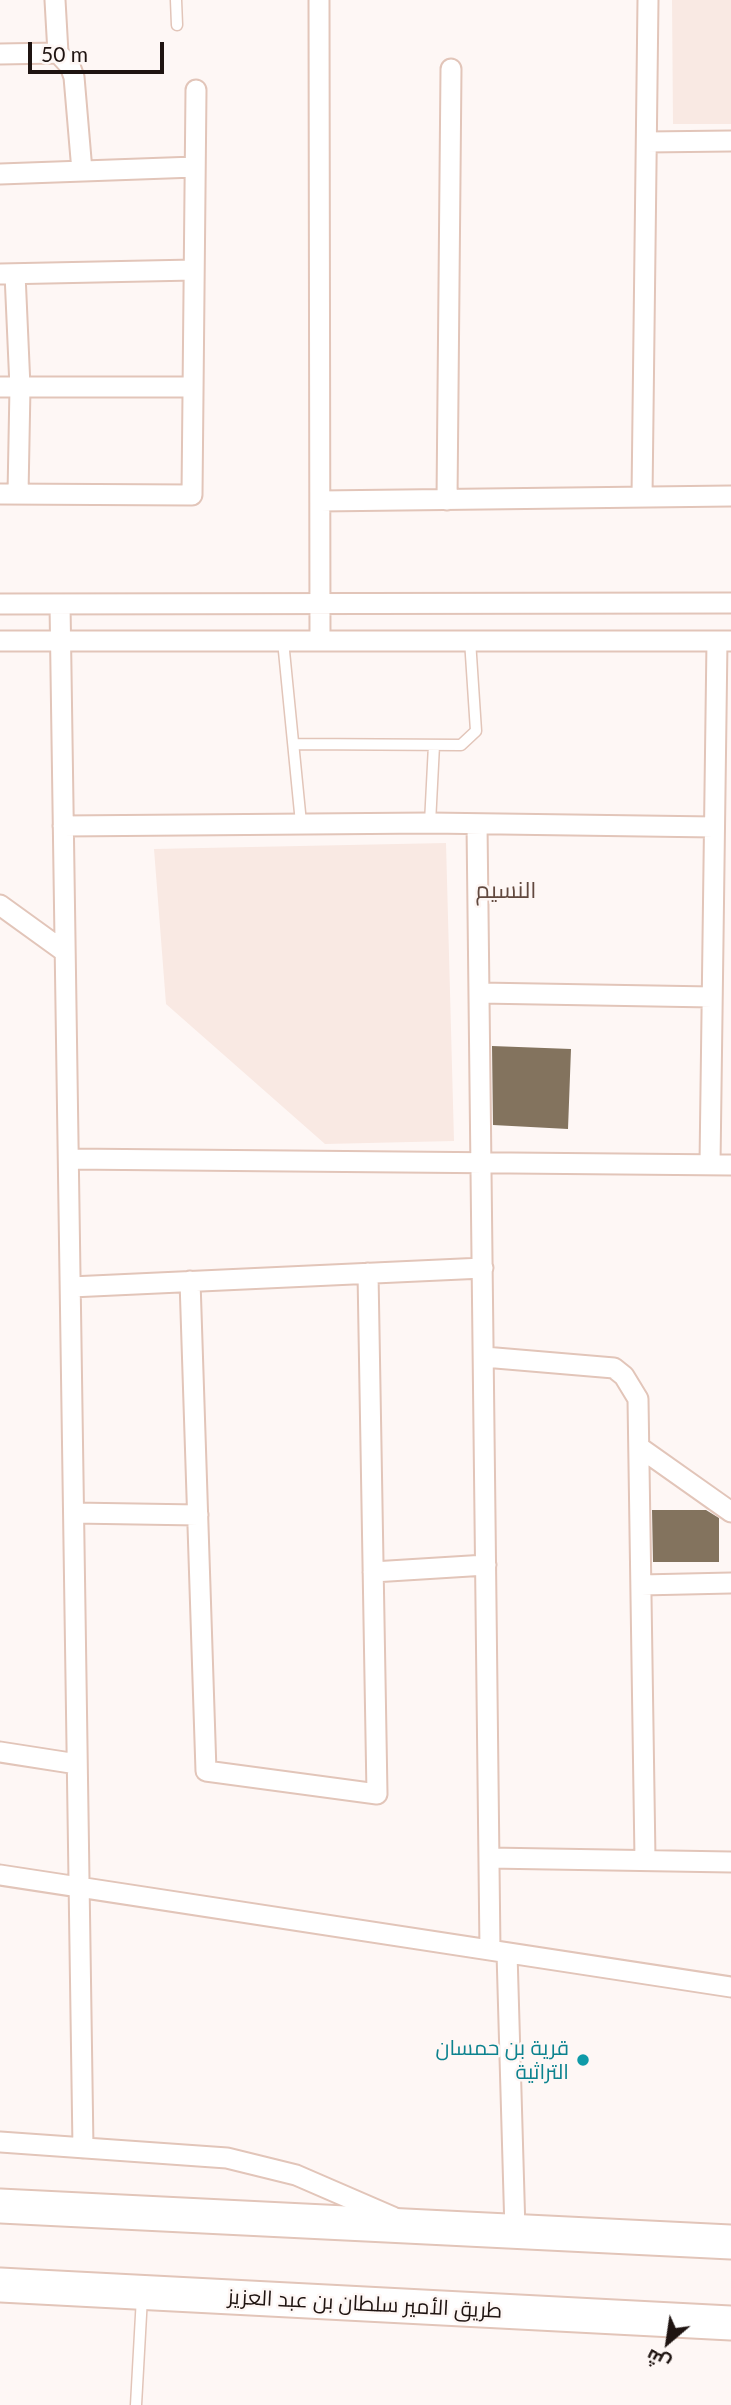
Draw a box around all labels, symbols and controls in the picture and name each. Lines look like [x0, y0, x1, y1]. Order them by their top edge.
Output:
scale bar [32, 28, 168, 72]
text: 50 m [41, 41, 88, 66]
district label: النسيم [476, 877, 536, 905]
place label: قرية بن حمسان التراثية [435, 2035, 569, 2085]
marker: قرية بن حمسان التراثية [575, 2052, 591, 2068]
street label: طريق الأمير سلطان بن عبد العزيز [227, 2284, 503, 2324]
north arrow [633, 2307, 703, 2377]
text: ش [641, 2345, 674, 2377]

